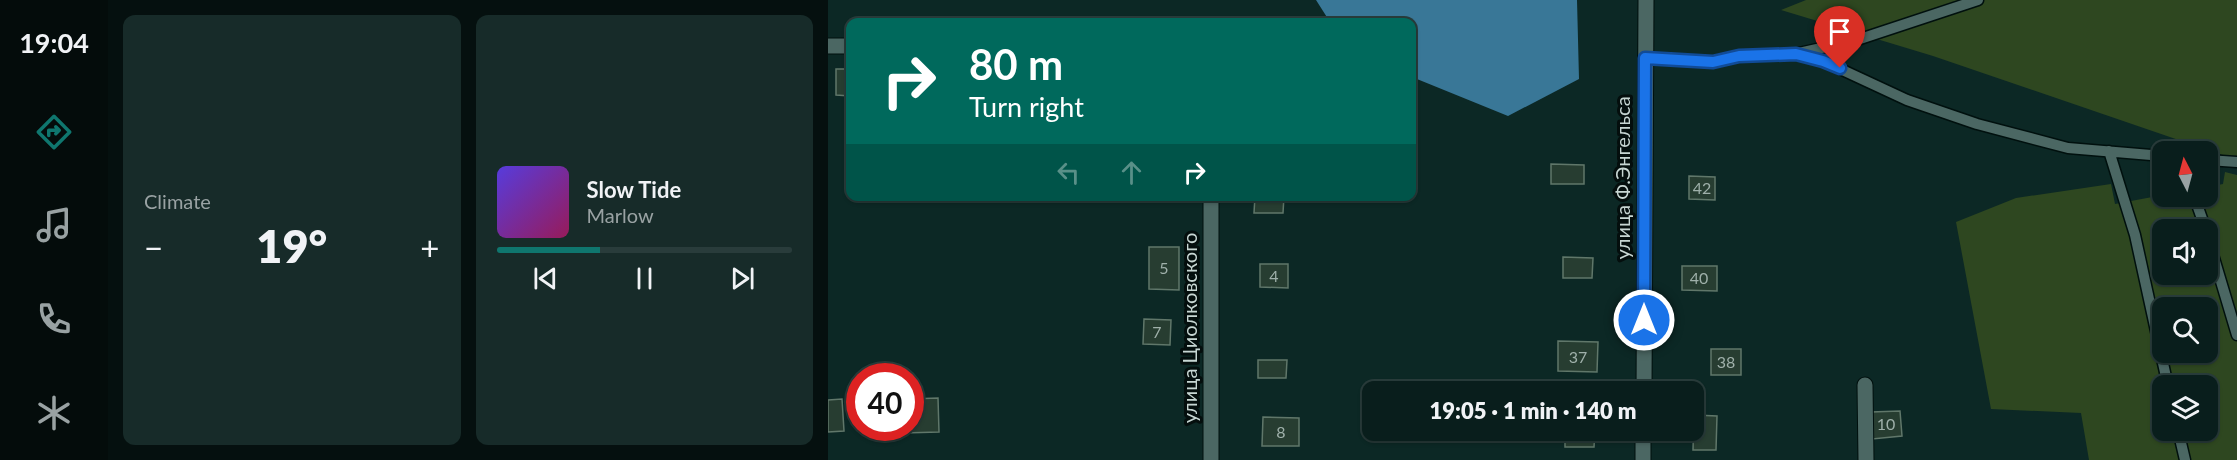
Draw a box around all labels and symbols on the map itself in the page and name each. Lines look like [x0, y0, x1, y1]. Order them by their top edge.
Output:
pin [1814, 6, 1865, 68]
street label: улица Ф.Энгельса [1610, 96, 1634, 260]
north arrow [2152, 141, 2218, 207]
house number: 42 [1693, 178, 1711, 197]
street label: улица Циолковского [1177, 233, 1201, 423]
house number: 5 [1159, 258, 1169, 277]
house number: 4 [1269, 266, 1279, 285]
house number: 40 [1690, 268, 1708, 287]
position arrow [1612, 288, 1676, 352]
house number: 7 [1152, 322, 1162, 341]
house number: 37 [1569, 347, 1587, 366]
house number: 38 [1717, 352, 1735, 371]
speed limit sign: 40 [846, 363, 924, 441]
house number: 10 [1877, 414, 1895, 433]
house number: 8 [1276, 422, 1286, 441]

